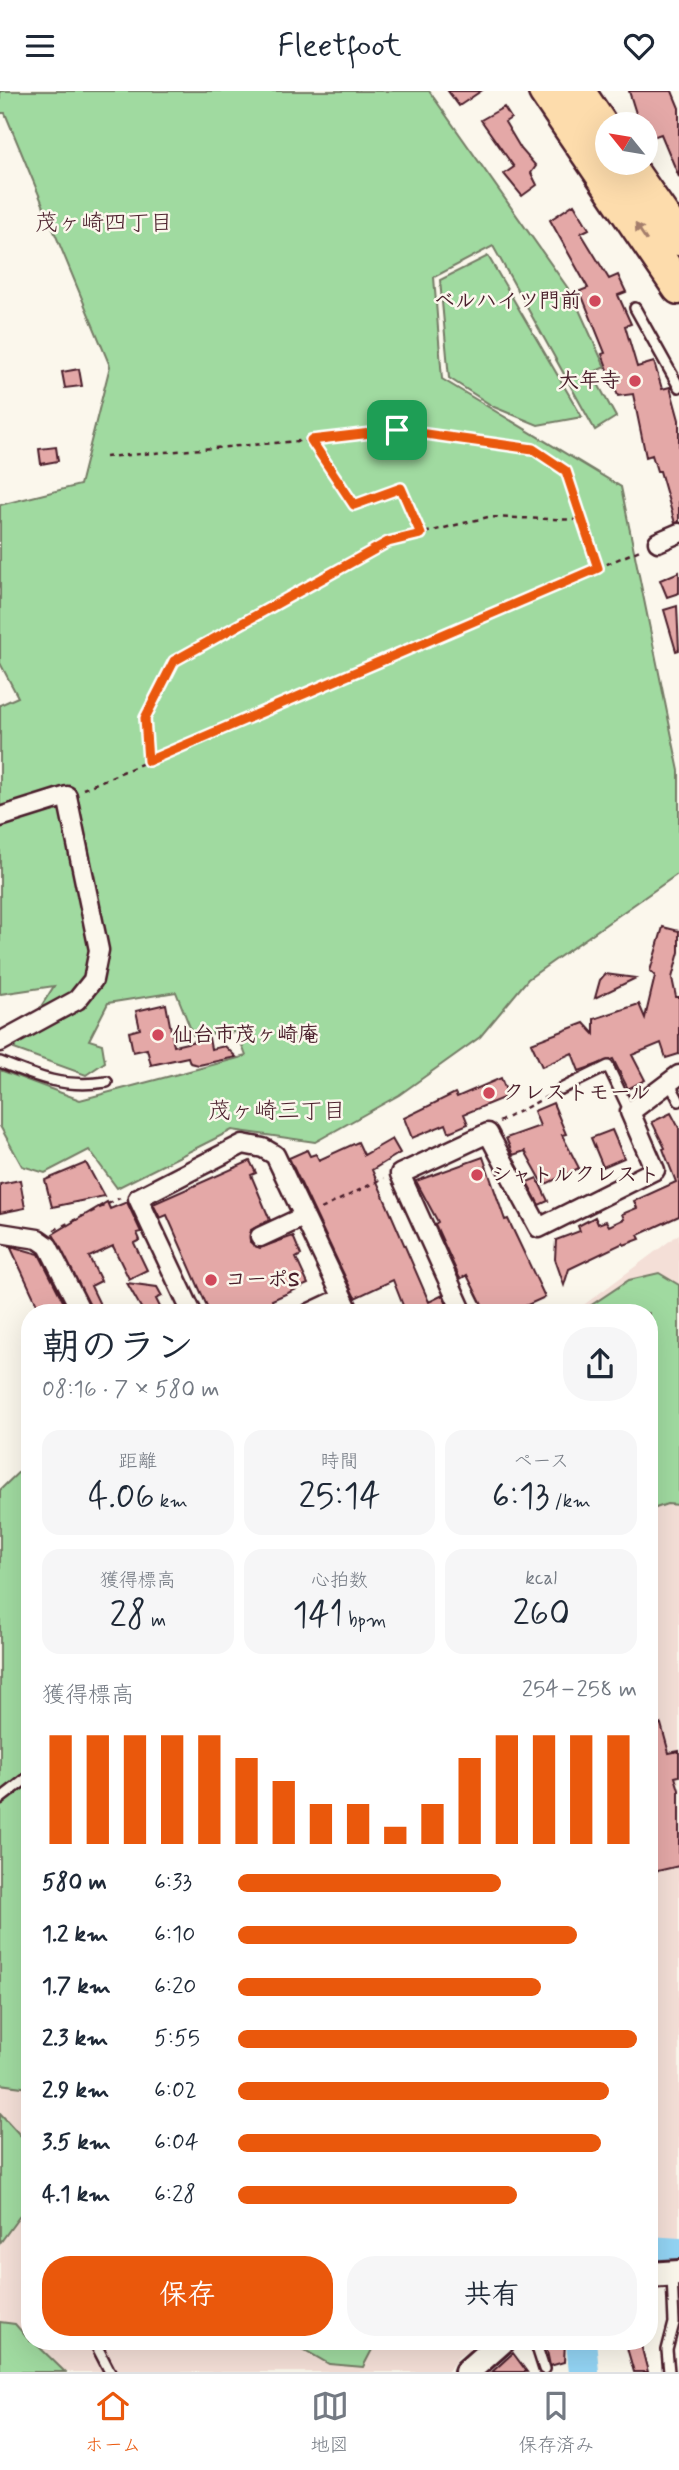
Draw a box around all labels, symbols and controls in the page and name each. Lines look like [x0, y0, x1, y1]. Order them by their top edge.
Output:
text: Fleetfoot [277, 25, 402, 67]
icon: menu [21, 27, 59, 65]
icon: heart [620, 27, 658, 65]
north arrow [595, 112, 658, 175]
map controls [595, 112, 658, 175]
district label: 茂ヶ崎四丁目 [35, 209, 173, 239]
one-way arrow [634, 223, 648, 241]
place label: ベルハイツ門前 [434, 287, 581, 315]
marker: ベルハイツ門前 [587, 293, 603, 309]
place label: 大年寺 [558, 367, 621, 395]
marker: 大年寺 [627, 373, 643, 389]
pin [367, 400, 427, 460]
icon: arrive [378, 411, 416, 449]
place label: 仙台市茂ヶ崎庵 [172, 1021, 319, 1049]
marker: 仙台市茂ヶ崎庵 [150, 1027, 166, 1043]
place label: クレストモール [503, 1079, 651, 1107]
marker: クレストモール [481, 1085, 497, 1101]
district label: 茂ヶ崎三丁目 [208, 1097, 346, 1127]
place label: シャトルクレスト [491, 1161, 660, 1189]
marker: シャトルクレスト [469, 1167, 485, 1183]
place label: コーポS [225, 1266, 300, 1294]
marker: コーポS [203, 1272, 219, 1288]
text: 朝のラン [42, 1324, 194, 1373]
button: share [563, 1327, 637, 1401]
text: 08:16 · 7 × 580 m [42, 1375, 220, 1405]
text: 距離 [119, 1449, 157, 1474]
text: 時間 [320, 1449, 359, 1474]
text: ペース [513, 1449, 569, 1474]
text: 4.06 [88, 1474, 155, 1520]
text: 25:14 [298, 1474, 381, 1520]
text: 6:13 [492, 1474, 549, 1520]
text: km [155, 1489, 188, 1514]
text: /km [549, 1489, 591, 1514]
text: kcal [525, 1566, 557, 1591]
text: 獲得標高 [100, 1568, 176, 1593]
text: 心拍数 [311, 1568, 368, 1593]
text: 260 [512, 1591, 570, 1637]
text: 28 [110, 1593, 146, 1639]
text: 141 [293, 1593, 343, 1639]
text: m [146, 1608, 166, 1633]
text: bpm [343, 1608, 386, 1633]
text: 254–258 m [522, 1675, 637, 1705]
text: 獲得標高 [42, 1681, 134, 1711]
text: 580 m [42, 1868, 107, 1898]
text: 6:33 [154, 1868, 192, 1898]
text: 1.2 km [42, 1920, 108, 1950]
text: 6:10 [154, 1920, 195, 1950]
text: 1.7 km [42, 1972, 111, 2002]
text: 6:20 [154, 1972, 196, 2002]
text: 2.3 km [42, 2024, 108, 2054]
text: 5:55 [154, 2024, 200, 2054]
text: 2.9 km [42, 2076, 109, 2106]
text: 6:02 [154, 2076, 197, 2106]
text: 3.5 km [42, 2128, 111, 2158]
text: 6:04 [154, 2128, 199, 2158]
text: 4.1 km [42, 2180, 110, 2210]
text: 6:28 [154, 2180, 196, 2210]
button: 保存 [42, 2256, 333, 2336]
button: 共有 [347, 2256, 637, 2336]
tab: ホーム [85, 2387, 141, 2458]
tab: 地図 [311, 2387, 349, 2458]
tab: 保存済み [518, 2387, 594, 2458]

